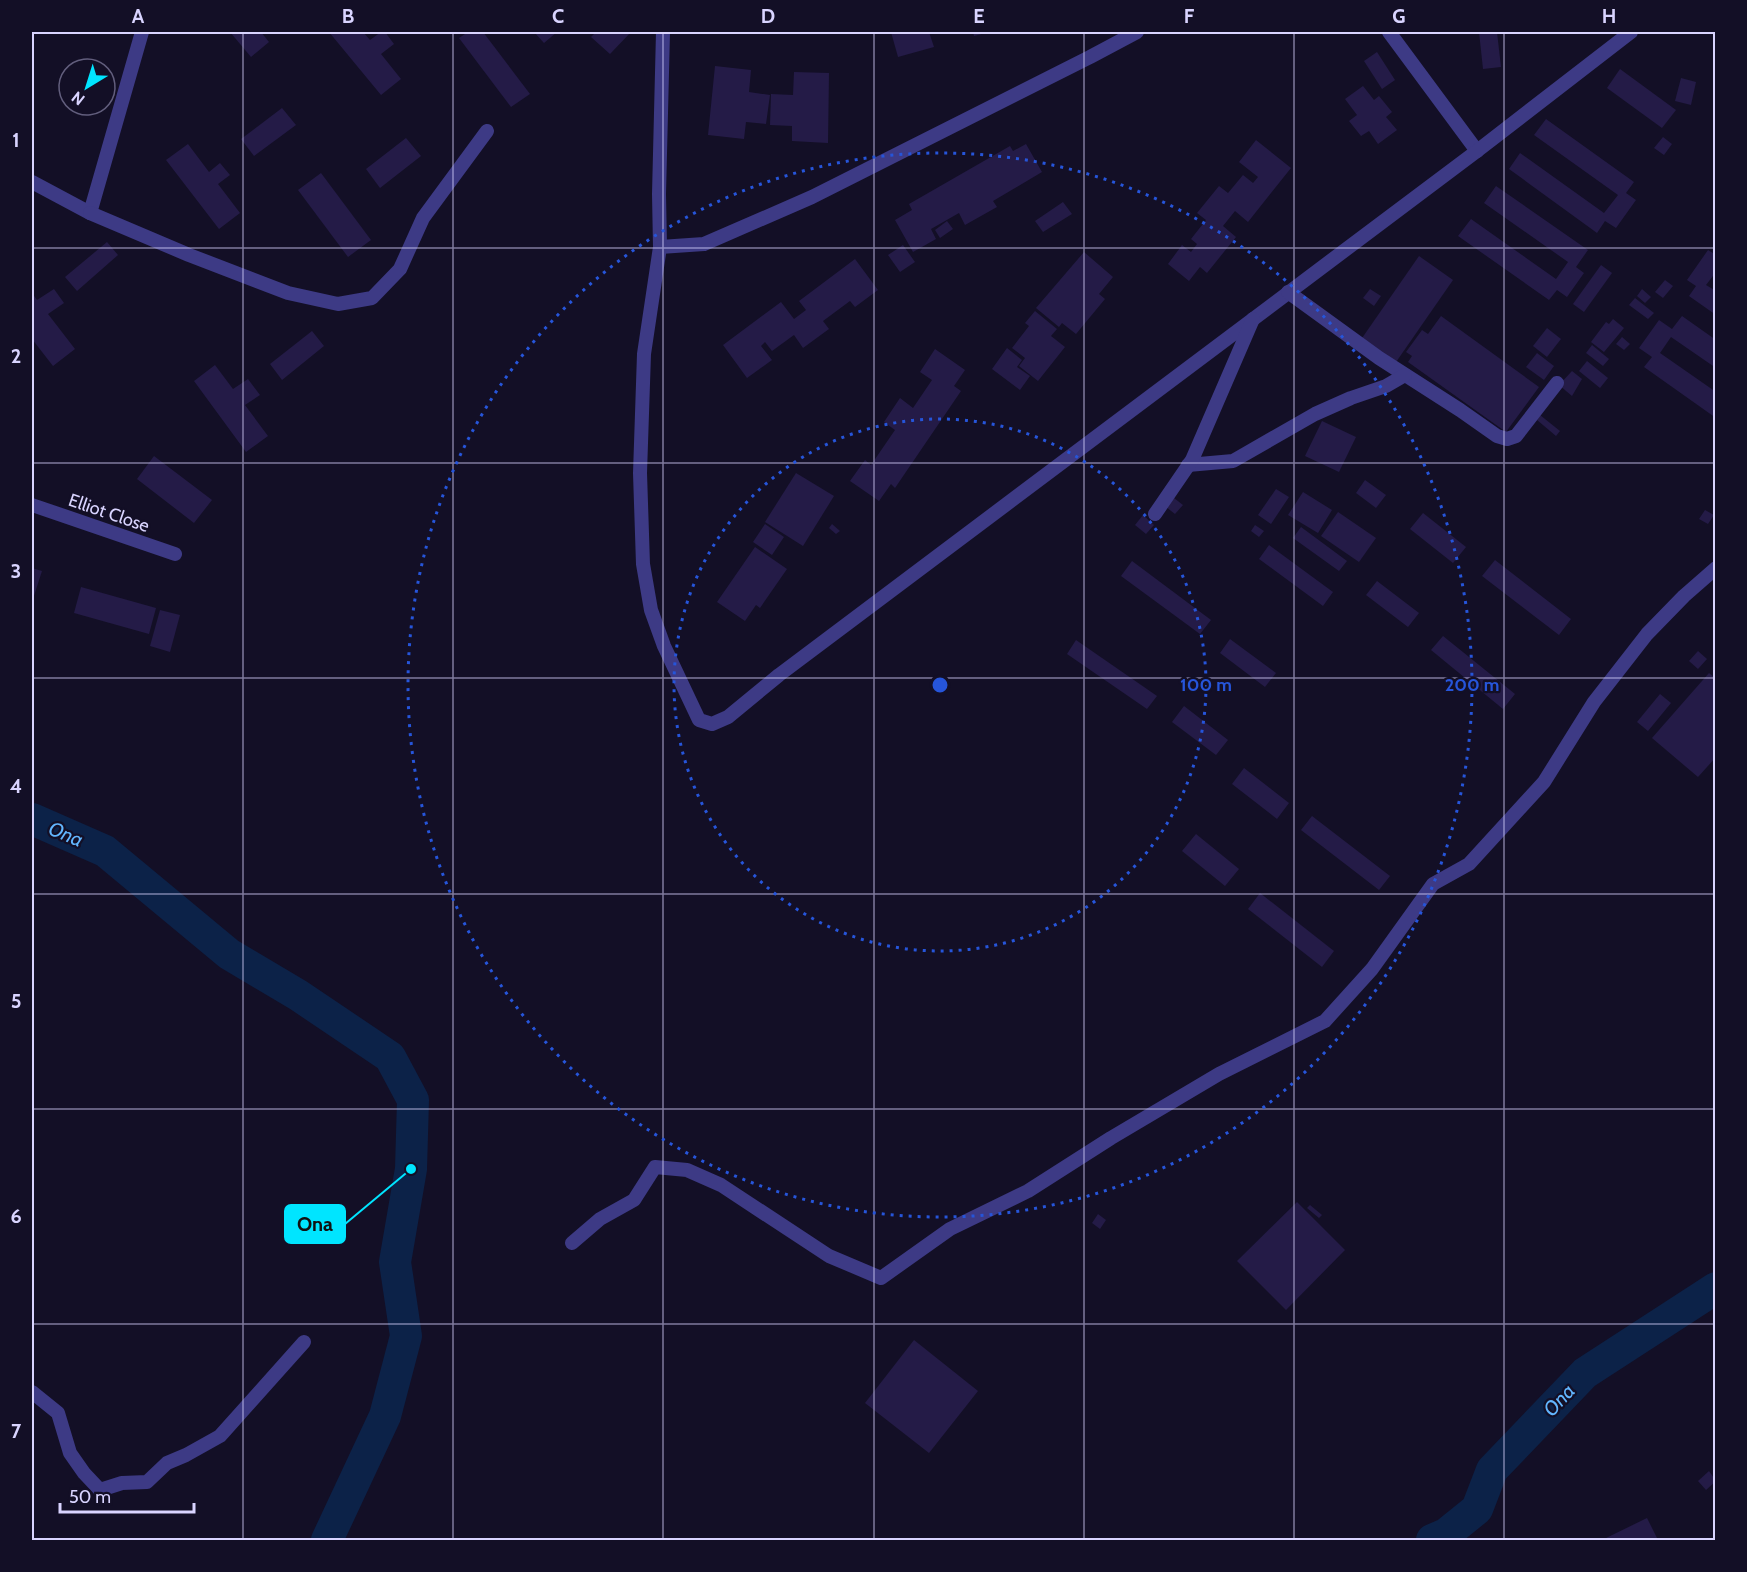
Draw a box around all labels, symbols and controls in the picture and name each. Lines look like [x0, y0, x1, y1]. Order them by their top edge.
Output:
text: A [132, 4, 145, 28]
text: B [342, 4, 354, 28]
text: C [552, 4, 564, 28]
text: D [761, 4, 775, 28]
text: E [973, 4, 985, 28]
text: F [1184, 4, 1195, 28]
text: G [1392, 4, 1406, 28]
text: H [1602, 4, 1616, 28]
north arrow [57, 57, 117, 117]
text: N [68, 87, 88, 109]
text: 1 [12, 128, 20, 152]
text: 2 [11, 344, 21, 368]
street label: Elliot Close [66, 489, 152, 537]
text: 3 [11, 559, 21, 583]
text: 100 m [1180, 674, 1232, 696]
text: 200 m [1445, 674, 1499, 696]
centre of rings [930, 675, 950, 695]
text: 4 [10, 774, 22, 798]
water label: Ona [45, 816, 87, 852]
text: 5 [11, 989, 21, 1013]
text: 6 [10, 1204, 22, 1228]
callout: Ona [285, 1205, 345, 1243]
text: Ona [297, 1212, 333, 1236]
water label: Ona [1538, 1379, 1580, 1421]
text: 7 [11, 1419, 22, 1443]
scale bar [60, 1476, 194, 1514]
text: 50 m [69, 1486, 111, 1508]

